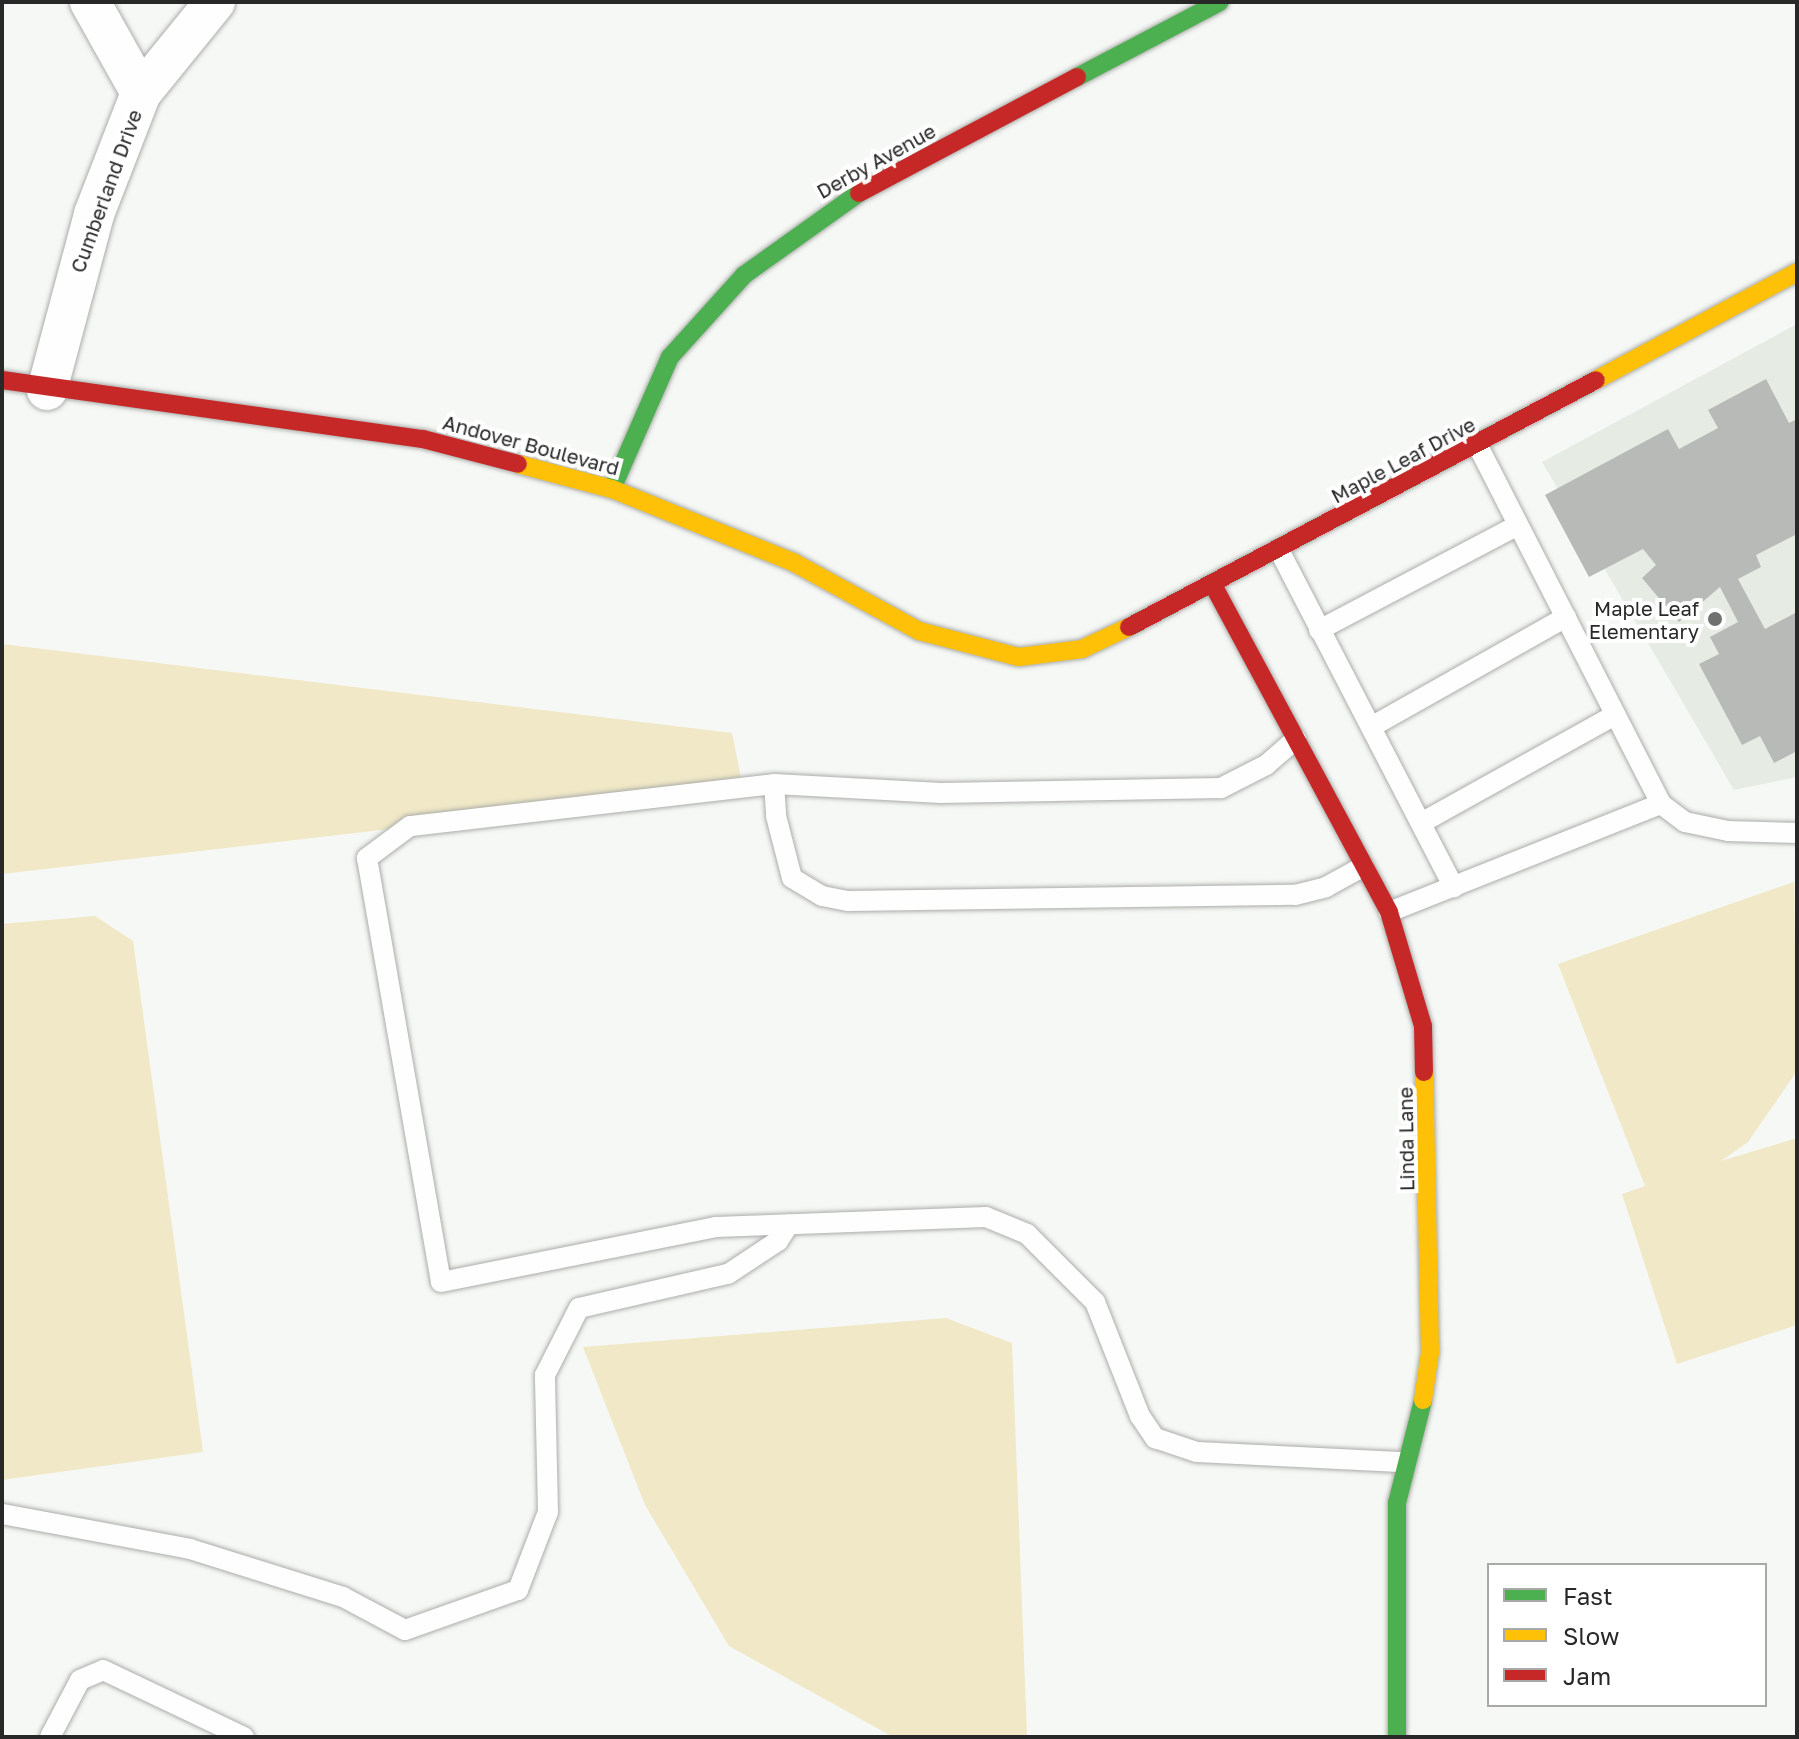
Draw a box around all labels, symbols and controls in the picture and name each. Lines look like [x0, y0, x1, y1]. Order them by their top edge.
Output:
street label: Cumberland Drive [65, 106, 147, 276]
street label: Derby Avenue [812, 118, 940, 204]
street label: Andover Boulevard [440, 410, 622, 480]
street label: Maple Leaf Drive [1327, 412, 1479, 508]
place label: Maple Leaf Elementary [1589, 596, 1699, 643]
marker: Maple Leaf Elementary [1706, 610, 1724, 628]
street label: Linda Lane [1393, 1087, 1419, 1191]
legend [1487, 1563, 1767, 1707]
text: Fast [1563, 1581, 1613, 1610]
text: Slow [1563, 1621, 1619, 1650]
text: Jam [1563, 1661, 1611, 1690]

